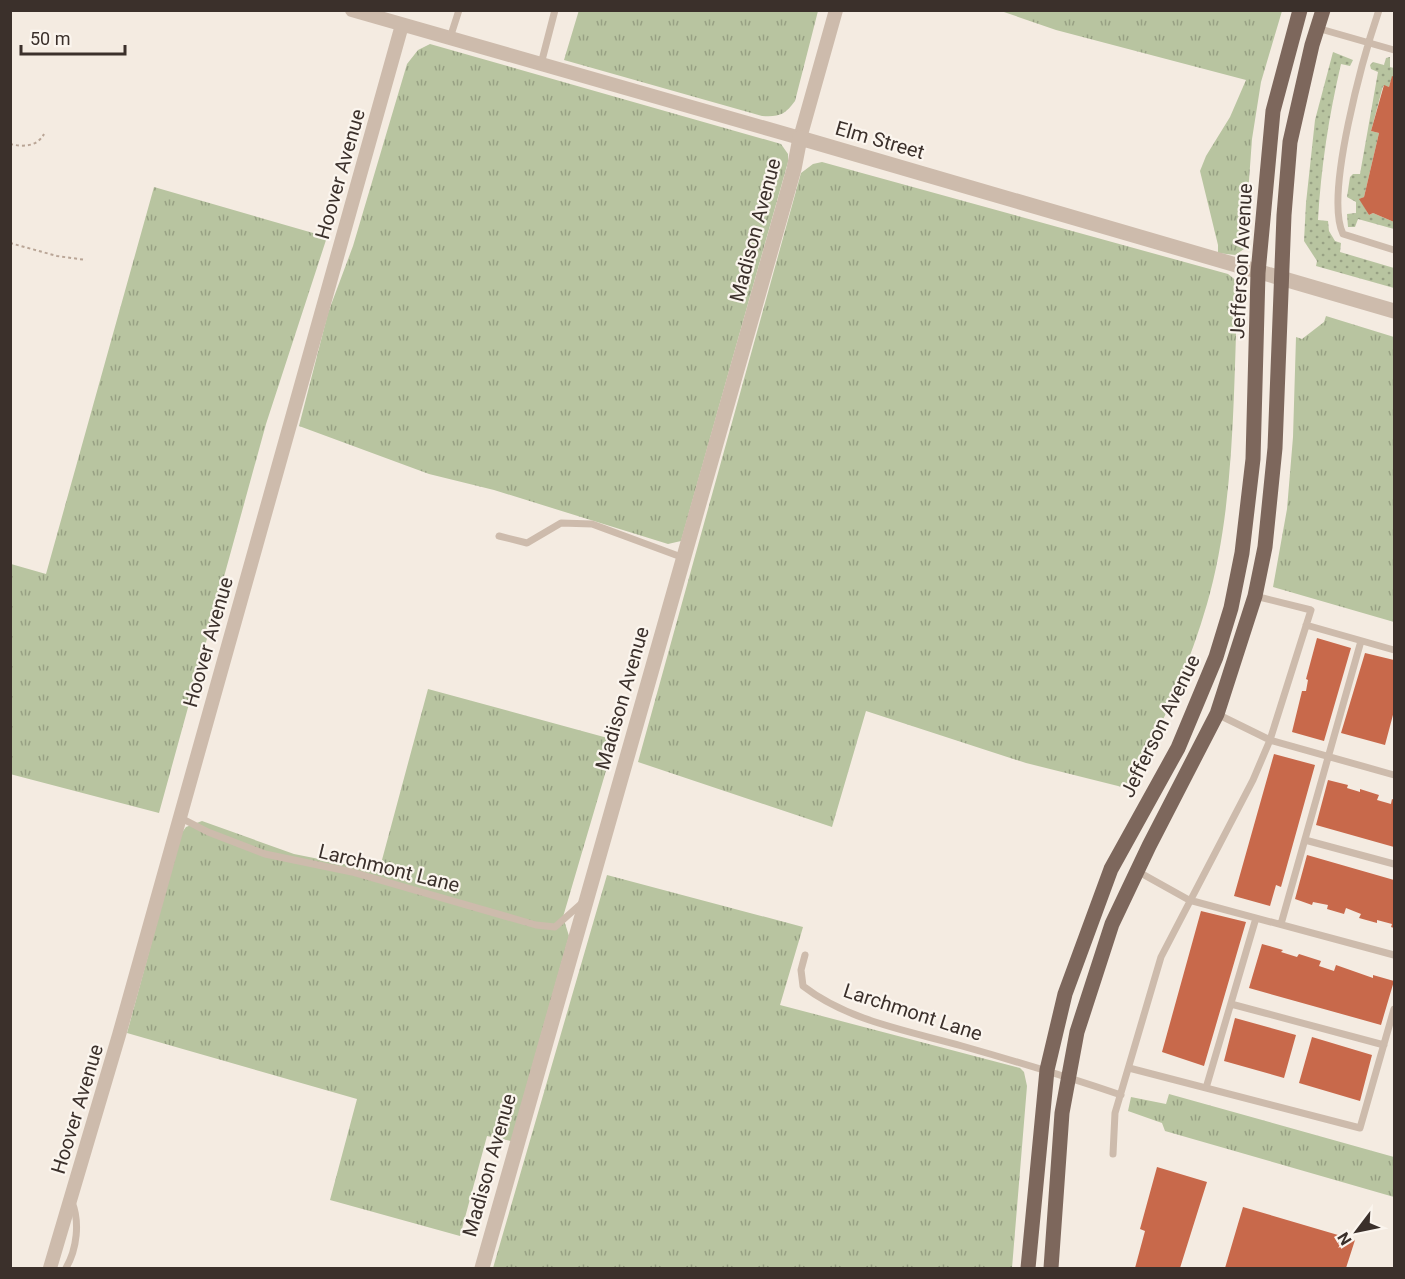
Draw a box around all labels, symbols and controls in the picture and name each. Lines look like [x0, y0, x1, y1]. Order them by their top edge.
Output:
scale bar [21, 18, 124, 56]
text: 50 m [30, 28, 70, 49]
street label: Hoover Avenue [310, 106, 370, 242]
street label: Elm Street [833, 116, 927, 164]
street label: Madison Avenue [724, 156, 786, 304]
street label: Jefferson Avenue [1225, 183, 1257, 339]
street label: Hoover Avenue [178, 574, 238, 710]
street label: Madison Avenue [590, 624, 654, 772]
street label: Jefferson Avenue [1115, 651, 1205, 801]
street label: Larchmont Lane [316, 839, 462, 897]
street label: Larchmont Lane [841, 978, 985, 1046]
street label: Hoover Avenue [46, 1041, 108, 1177]
street label: Madison Avenue [457, 1091, 521, 1239]
north arrow [1327, 1201, 1387, 1261]
text: N [1334, 1229, 1356, 1249]

